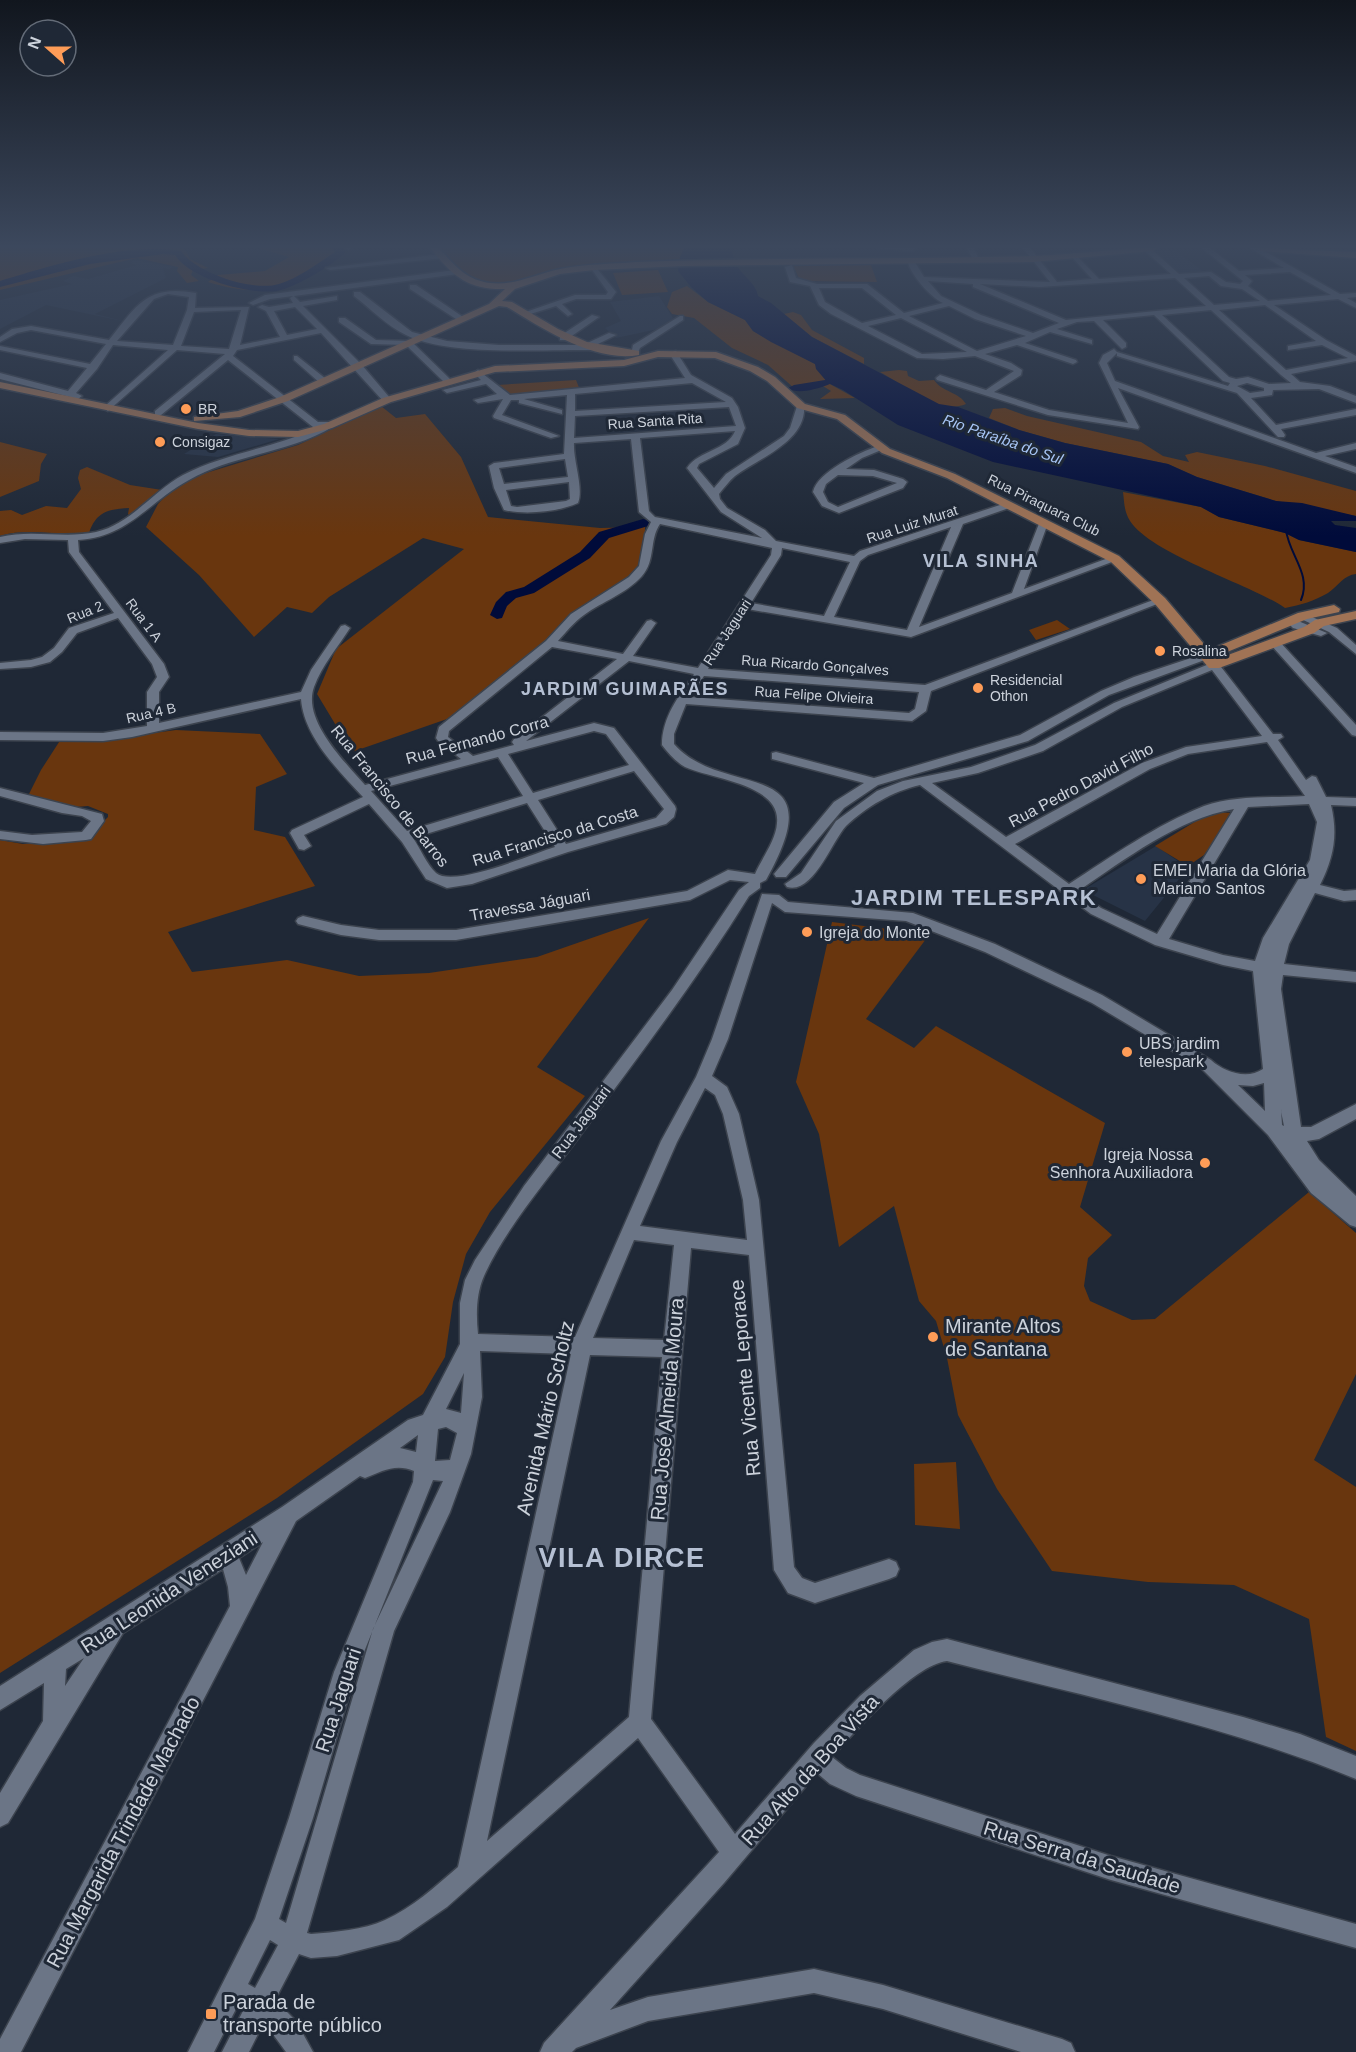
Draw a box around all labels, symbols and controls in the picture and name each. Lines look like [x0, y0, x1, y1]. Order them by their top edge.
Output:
north arrow [18, 18, 78, 78]
text: N [24, 34, 44, 51]
place label: BR [198, 401, 217, 417]
marker: BR [179, 402, 193, 416]
street label: Rua Santa Rita [607, 410, 703, 432]
water label: Rio Paraíba do Sul [941, 410, 1066, 468]
place label: Consigaz [172, 434, 230, 450]
marker: Consigaz [153, 435, 167, 449]
street label: Rua Piraquara Club [985, 471, 1103, 539]
street label: Rua Luiz Murat [864, 502, 960, 546]
district label: VILA SINHA [923, 551, 1039, 571]
street label: Rua 1 A [123, 595, 166, 645]
street label: Rua Jaguari [700, 596, 754, 668]
street label: Rua 2 [65, 598, 106, 626]
place label: Rosalina [1172, 643, 1227, 659]
marker: Rosalina [1153, 644, 1167, 658]
street label: Rua Ricardo Gonçalves [741, 652, 889, 678]
place label: Residencial Othon [990, 672, 1062, 704]
district label: JARDIM GUIMARÃES [521, 678, 729, 699]
marker: Residencial Othon [971, 681, 985, 695]
street label: Rua Felipe Olvieira [754, 683, 874, 707]
street label: Rua 4 B [125, 700, 177, 726]
street label: Rua Fernando Corra [404, 713, 550, 767]
street label: Rua Francisco de Barros [328, 722, 452, 870]
street label: Rua Pedro David Filho [1006, 740, 1156, 830]
street label: Rua Francisco da Costa [470, 803, 640, 869]
place label: EMEI Maria da Glória Mariano Santos [1153, 862, 1306, 897]
marker: EMEI Maria da Glória Mariano Santos [1134, 872, 1148, 886]
district label: JARDIM TELESPARK [851, 885, 1097, 910]
street label: Travessa Jáguari [468, 886, 592, 924]
place label: Igreja do Monte [819, 924, 930, 941]
marker: Igreja do Monte [800, 925, 814, 939]
place label: UBS jardim telespark [1139, 1035, 1220, 1070]
marker: UBS jardim telespark [1120, 1045, 1134, 1059]
street label: Rua Jaguari [548, 1082, 614, 1162]
place label: Igreja Nossa Senhora Auxiliadora [1050, 1146, 1193, 1181]
marker: Igreja Nossa Senhora Auxiliadora [1198, 1156, 1212, 1170]
street label: Rua Vicente Leporace [725, 1279, 765, 1477]
street label: Rua José Almeida Moura [646, 1296, 688, 1521]
place label: Mirante Altos de Santana [945, 1315, 1061, 1360]
street label: Avenida Mário Scholtz [512, 1319, 578, 1517]
marker: Mirante Altos de Santana [926, 1330, 940, 1344]
street label: Rua Leonida Veneziani [77, 1527, 261, 1657]
district label: VILA DIRCE [538, 1543, 706, 1573]
street label: Rua Jaguari [311, 1645, 365, 1755]
street label: Rua Alto da Boa Vista [737, 1690, 884, 1850]
street label: Rua Margarida Trindade Machado [42, 1693, 204, 1971]
street label: Rua Serra da Saudade [981, 1817, 1183, 1897]
place label: Parada de transporte público [223, 1991, 382, 2036]
marker: Parada de transporte público [204, 2007, 218, 2021]

